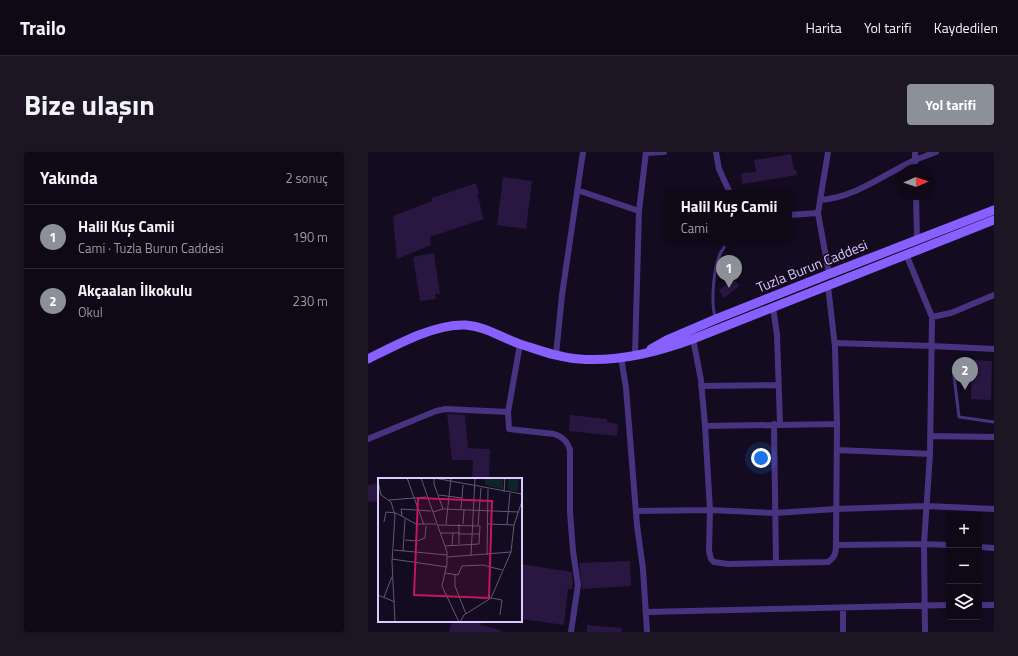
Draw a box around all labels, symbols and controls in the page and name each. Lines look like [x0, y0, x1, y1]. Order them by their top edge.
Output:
text: Trailo [20, 13, 66, 42]
text: Harita [806, 17, 842, 38]
text: Yol tarifi [864, 17, 912, 38]
text: Kaydedilen [934, 17, 998, 38]
text: Bize ulaşın [24, 83, 155, 126]
button: Yol tarifi [907, 84, 994, 125]
north arrow [898, 164, 934, 200]
text: Yakında [40, 165, 98, 191]
text: 2 sonuç [285, 168, 328, 188]
popup [666, 190, 792, 242]
text: Halil Kuş Camii [681, 195, 777, 218]
text: Halil Kuş Camii [78, 215, 175, 238]
text: Cami [681, 218, 708, 238]
text: 1 [49, 227, 57, 247]
text: 190 m [292, 227, 328, 247]
street label: Tuzla Burun Caddesi [753, 234, 871, 297]
text: Cami · Tuzla Burun Caddesi [78, 238, 224, 258]
pin: 1 [716, 255, 742, 288]
text: Akçaalan İlkokulu [78, 279, 192, 302]
text: 2 [49, 291, 57, 311]
text: 230 m [292, 291, 328, 311]
text: Okul [78, 302, 103, 322]
pin: 2 [952, 357, 978, 390]
your location [751, 448, 771, 468]
inset map [378, 478, 522, 622]
map controls [946, 512, 982, 620]
button: + [946, 512, 982, 548]
button: − [946, 548, 982, 584]
button: layers [946, 584, 982, 620]

